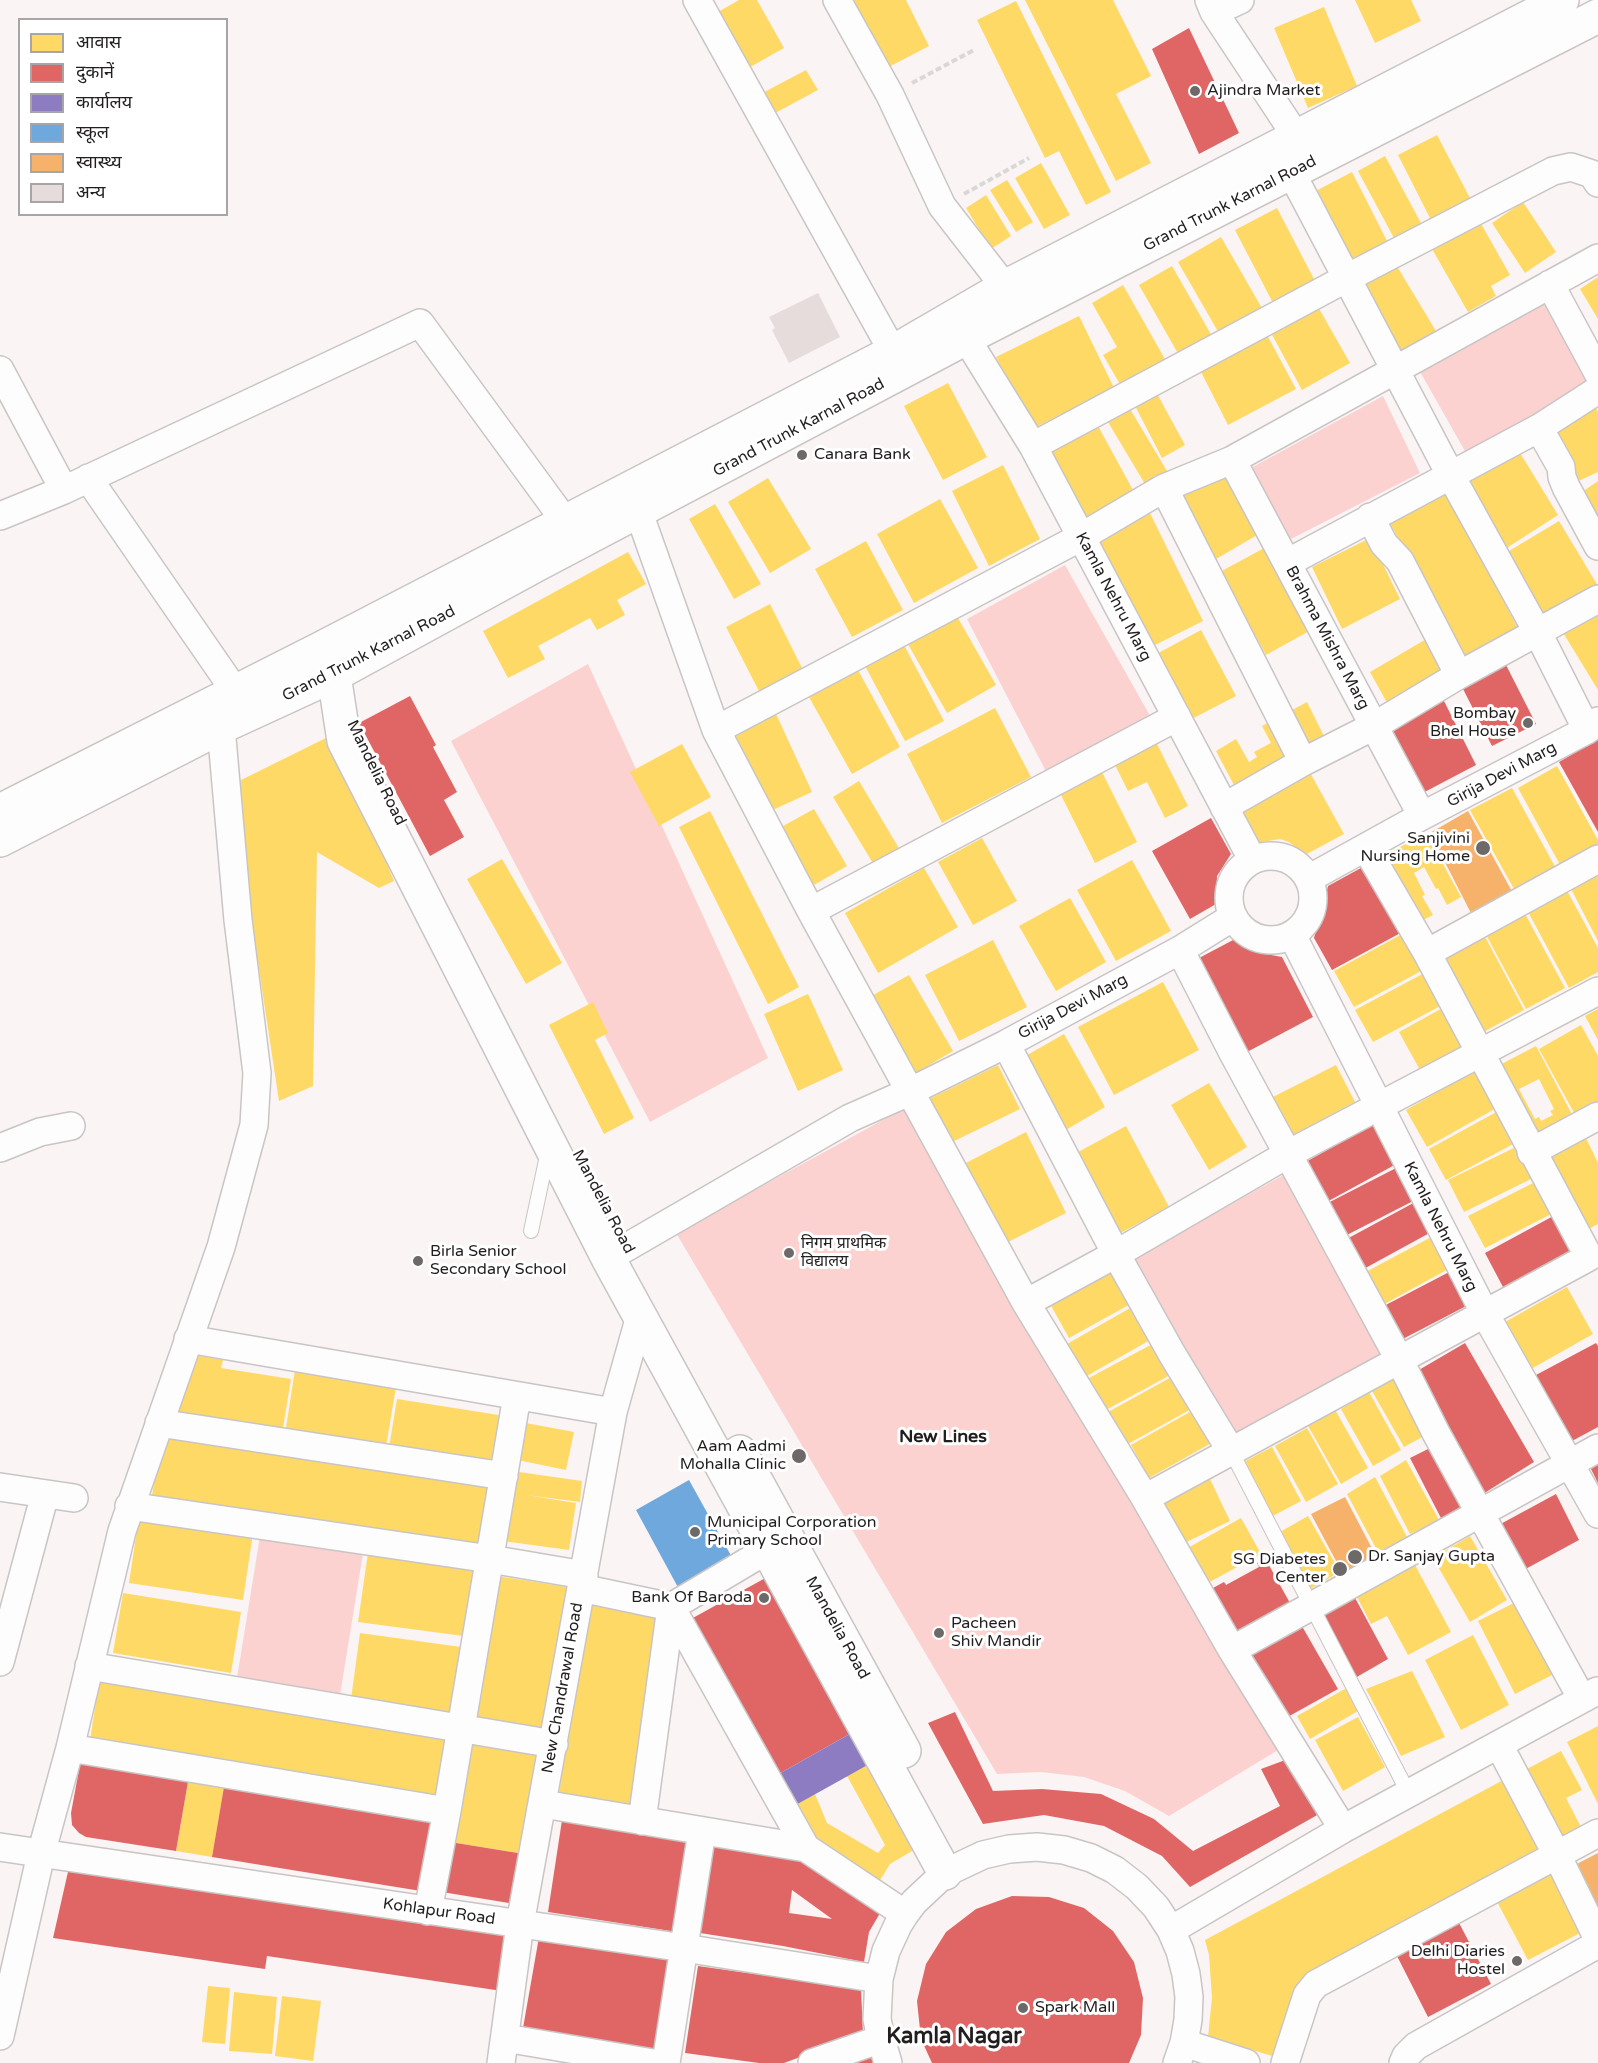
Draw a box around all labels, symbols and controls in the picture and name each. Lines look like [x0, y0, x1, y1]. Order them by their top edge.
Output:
legend [18, 18, 228, 216]
text: आवास [76, 31, 121, 53]
text: दुकानें [76, 61, 114, 83]
place label: Ajindra Market [1207, 81, 1320, 101]
marker: Ajindra Market [1188, 84, 1202, 98]
text: कार्यालय [76, 91, 132, 113]
text: स्कूल [76, 121, 109, 143]
text: स्वास्थ्य [76, 151, 122, 173]
street label: Grand Trunk Karnal Road [1140, 152, 1320, 256]
text: अन्य [76, 181, 106, 203]
street label: Grand Trunk Karnal Road [710, 375, 888, 481]
place label: Canara Bank [814, 445, 911, 465]
marker: Canara Bank [795, 448, 809, 462]
street label: Kamla Nehru Marg [1071, 529, 1155, 665]
street label: Brahma Mishra Marg [1281, 563, 1373, 713]
street label: Grand Trunk Karnal Road [279, 602, 459, 706]
place label: Bombay Bhel House [1430, 704, 1516, 742]
marker: Bombay Bhel House [1521, 716, 1535, 730]
street label: Mandelia Road [342, 717, 410, 829]
street label: Girija Devi Marg [1444, 738, 1560, 812]
place label: Sanjivini Nursing Home [1360, 829, 1470, 867]
marker: Sanjivini Nursing Home [1474, 839, 1492, 857]
street label: Girija Devi Marg [1015, 970, 1131, 1044]
street label: Mandelia Road [568, 1147, 638, 1257]
street label: Kamla Nehru Marg [1399, 1159, 1481, 1295]
place label: निगम प्राथमिक विद्यालय [801, 1234, 886, 1272]
place label: Birla Senior Secondary School [430, 1242, 566, 1280]
marker: निगम प्राथमिक विद्यालय [782, 1246, 796, 1260]
marker: Birla Senior Secondary School [411, 1254, 425, 1268]
district label: New Lines [899, 1426, 987, 1448]
place label: Aam Aadmi Mohalla Clinic [680, 1437, 786, 1475]
marker: Aam Aadmi Mohalla Clinic [790, 1447, 808, 1465]
place label: Municipal Corporation Primary School [707, 1513, 877, 1551]
marker: Municipal Corporation Primary School [688, 1525, 702, 1539]
place label: Dr. Sanjay Gupta [1368, 1547, 1495, 1567]
marker: Dr. Sanjay Gupta [1346, 1548, 1364, 1566]
place label: SG Diabetes Center [1233, 1550, 1326, 1588]
marker: SG Diabetes Center [1331, 1560, 1349, 1578]
street label: Mandelia Road [801, 1573, 873, 1683]
place label: Bank Of Baroda [631, 1588, 752, 1608]
marker: Bank Of Baroda [757, 1591, 771, 1605]
street label: New Chandrawal Road [539, 1601, 587, 1775]
place label: Pacheen Shiv Mandir [951, 1614, 1041, 1652]
marker: Pacheen Shiv Mandir [932, 1626, 946, 1640]
street label: Kohlapur Road [381, 1895, 497, 1929]
place label: Delhi Diaries Hostel [1411, 1942, 1505, 1980]
marker: Delhi Diaries Hostel [1510, 1954, 1524, 1968]
place label: Spark Mall [1035, 1998, 1115, 2018]
marker: Spark Mall [1016, 2001, 1030, 2015]
district label: Kamla Nagar [886, 2024, 1022, 2050]

